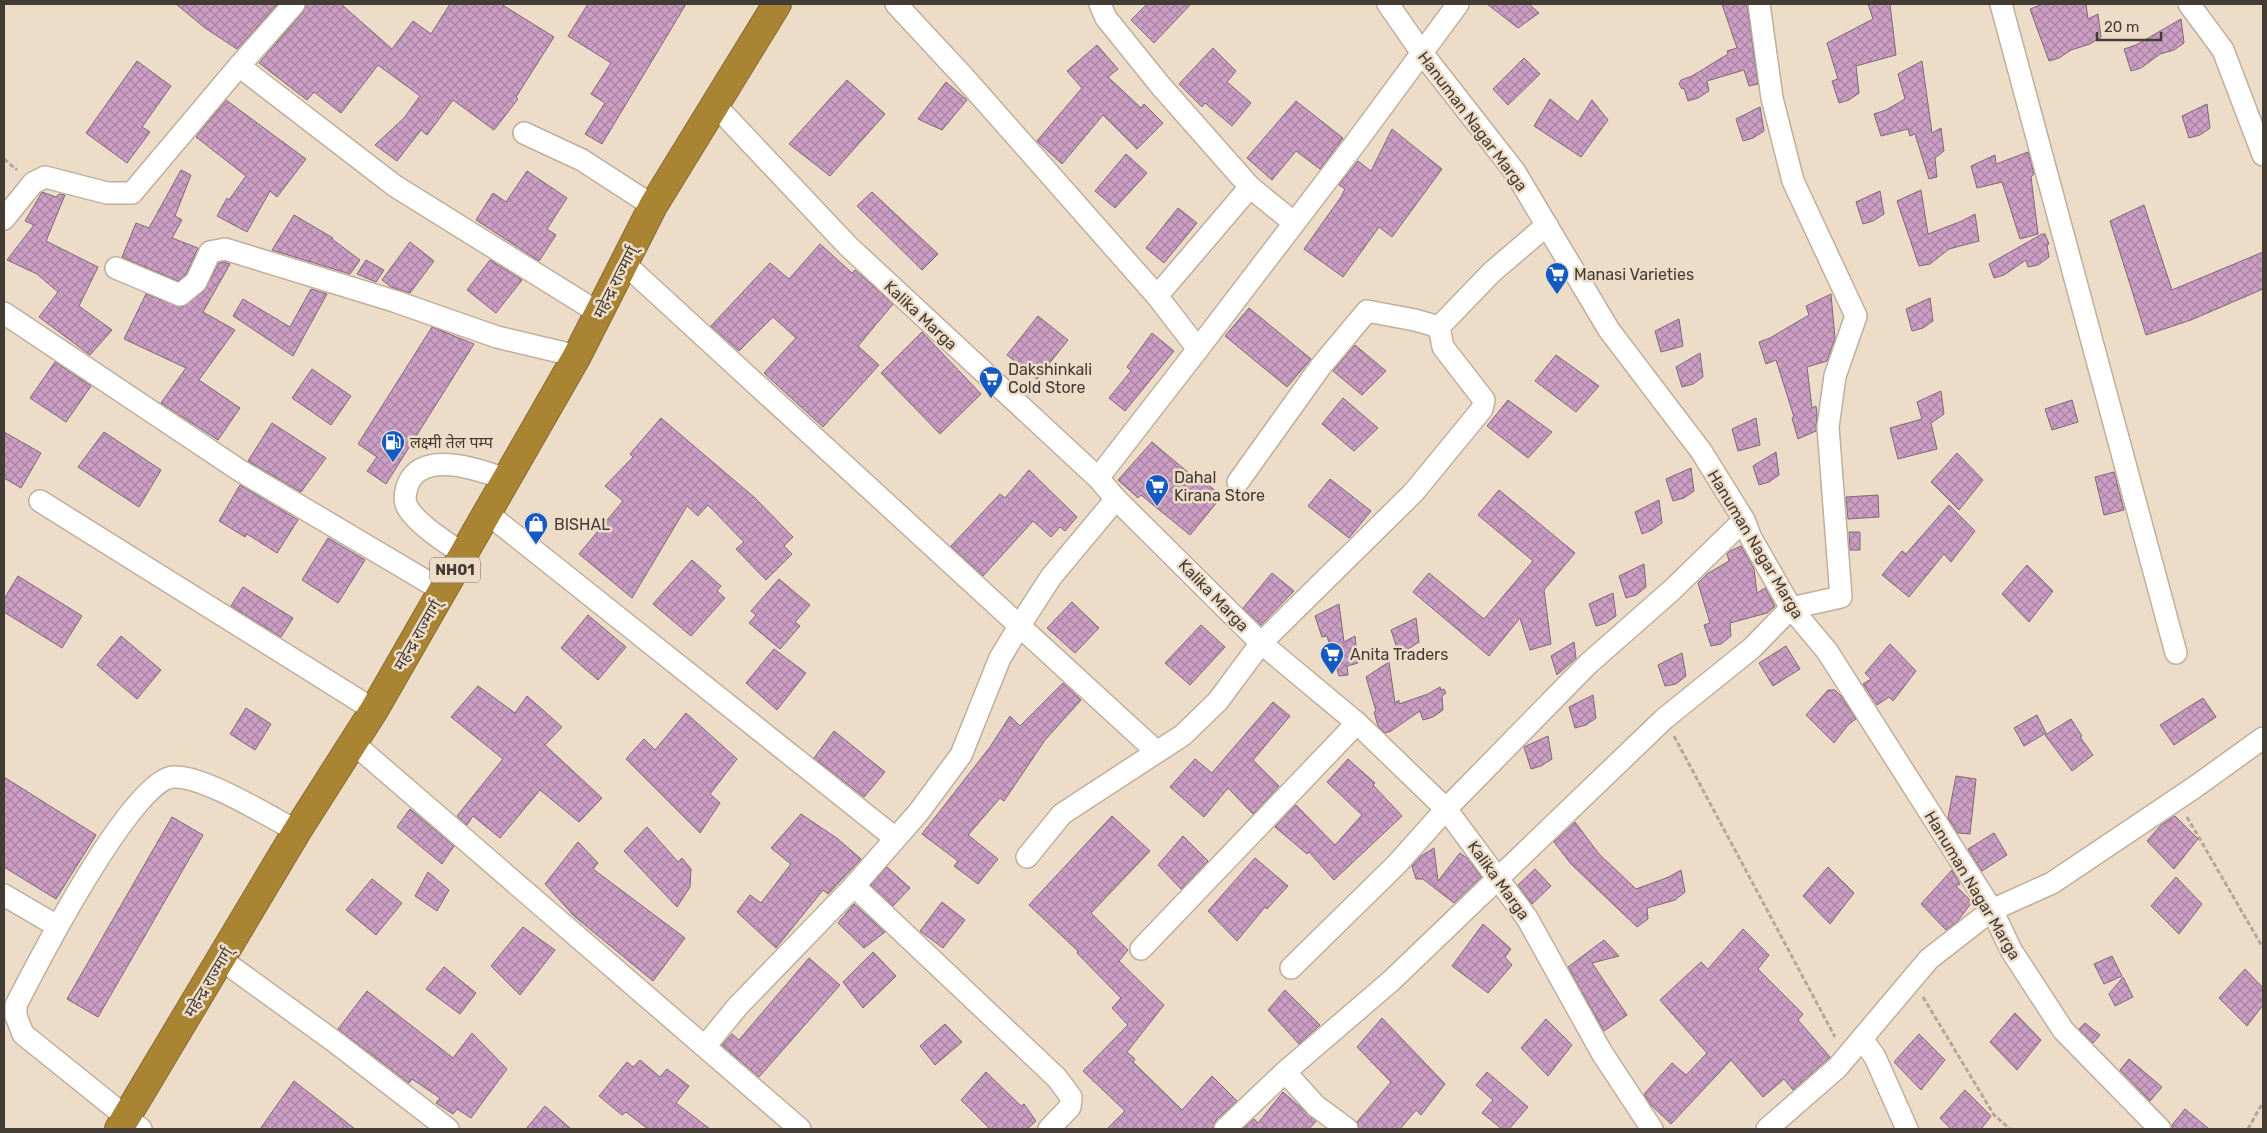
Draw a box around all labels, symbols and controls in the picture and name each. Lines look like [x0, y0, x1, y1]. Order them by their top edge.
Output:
scale bar [2097, 10, 2161, 42]
text: 20 m [2104, 18, 2139, 36]
street label: Hanuman Nagar Marga [1414, 48, 1531, 195]
street label: महेन्द्र राज्मार्ग् [589, 240, 644, 322]
supermarket icon: Manasi Varieties [1544, 261, 1570, 295]
place label: Manasi Varieties [1574, 265, 1694, 284]
street label: Kalika Marga [880, 277, 961, 354]
place label: Dakshinkali Cold Store [1008, 360, 1092, 397]
supermarket icon: Dakshinkali Cold Store [978, 365, 1004, 399]
fuel station icon: लक्ष्मी तेल पम्प [380, 429, 406, 463]
place label: लक्ष्मी तेल पम्प [410, 433, 494, 452]
street label: Hanuman Nagar Marga [1704, 466, 1808, 622]
place label: Dahal Kirana Store [1174, 468, 1265, 505]
supermarket icon: Dahal Kirana Store [1144, 473, 1170, 507]
shop icon: BISHAL [523, 511, 549, 545]
place label: BISHAL [554, 515, 610, 534]
street label: Kalika Marga [1175, 555, 1253, 635]
road number: NH01 [430, 558, 480, 582]
street label: महेन्द्र राज्मार्ग् [390, 594, 448, 674]
supermarket icon: Anita Traders [1319, 641, 1345, 675]
place label: Anita Traders [1350, 645, 1448, 664]
street label: Hanuman Nagar Marga [1921, 807, 2025, 963]
street label: Kalika Marga [1464, 837, 1534, 923]
street label: महेन्द्र राज्मार्ग् [180, 941, 239, 1021]

